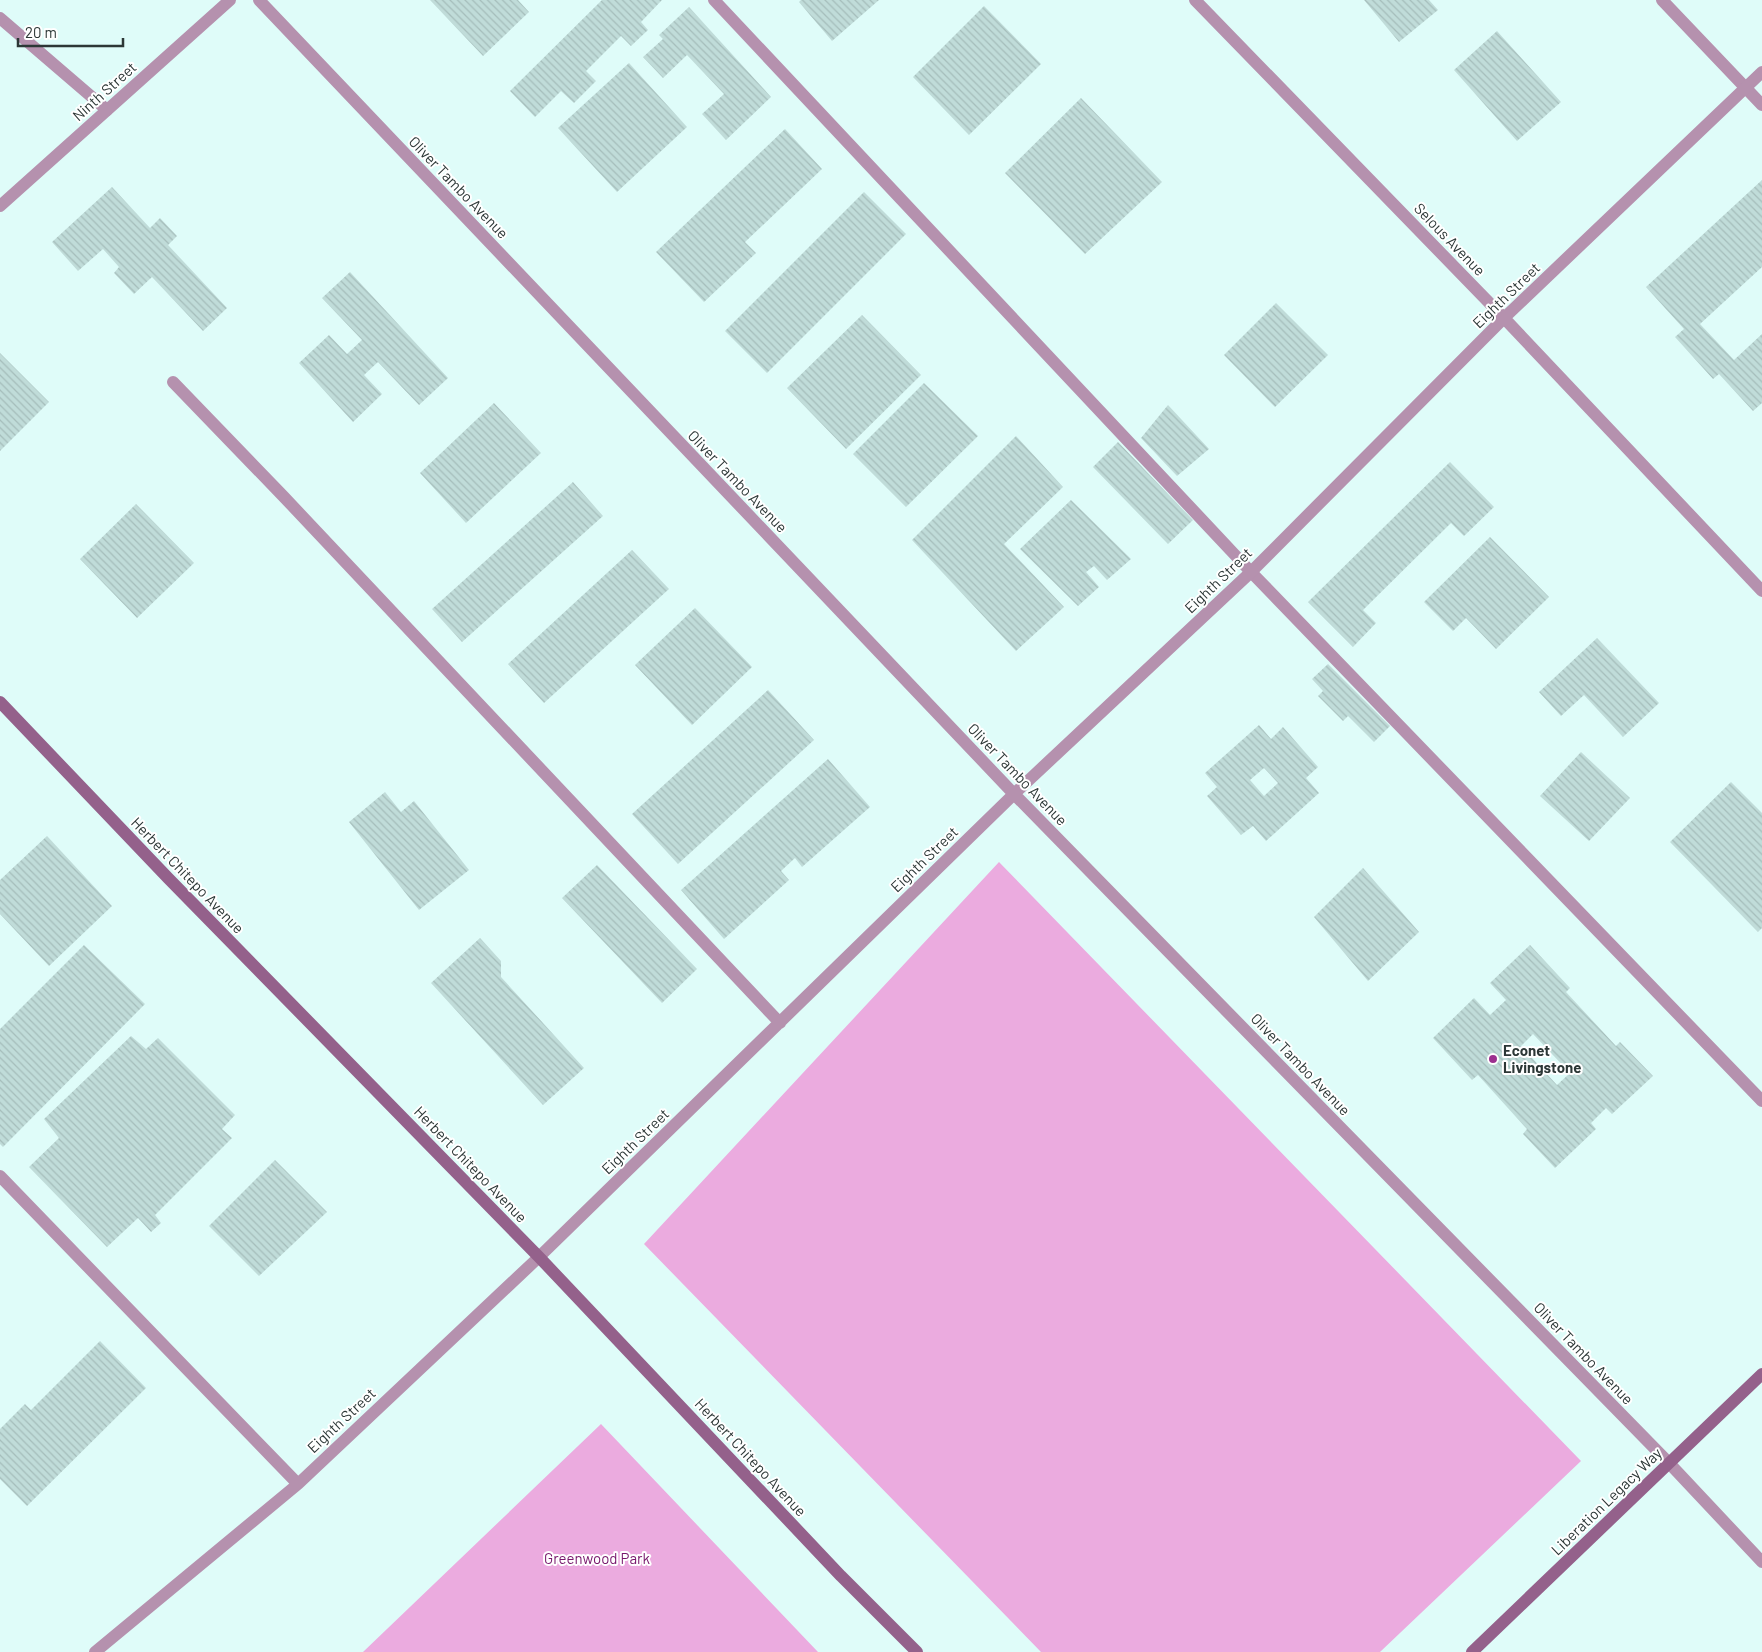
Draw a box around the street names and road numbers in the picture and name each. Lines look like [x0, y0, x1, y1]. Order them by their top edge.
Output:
street label: Ninth Street [68, 58, 140, 124]
street label: Oliver Tambo Avenue [406, 132, 512, 242]
street label: Selous Avenue [1411, 199, 1489, 279]
street label: Eighth Street [1469, 258, 1543, 332]
street label: Oliver Tambo Avenue [685, 426, 791, 536]
street label: Eighth Street [1181, 543, 1255, 617]
street label: Oliver Tambo Avenue [965, 719, 1071, 829]
street label: Herbert Chitepo Avenue [128, 813, 248, 937]
street label: Eighth Street [887, 822, 961, 896]
street label: Oliver Tambo Avenue [1248, 1009, 1354, 1119]
street label: Herbert Chitepo Avenue [411, 1102, 531, 1226]
street label: Eighth Street [598, 1104, 672, 1178]
street label: Oliver Tambo Avenue [1531, 1298, 1637, 1408]
street label: Eighth Street [303, 1384, 379, 1456]
street label: Herbert Chitepo Avenue [692, 1394, 810, 1520]
street label: Liberation Legacy Way [1547, 1443, 1665, 1558]

